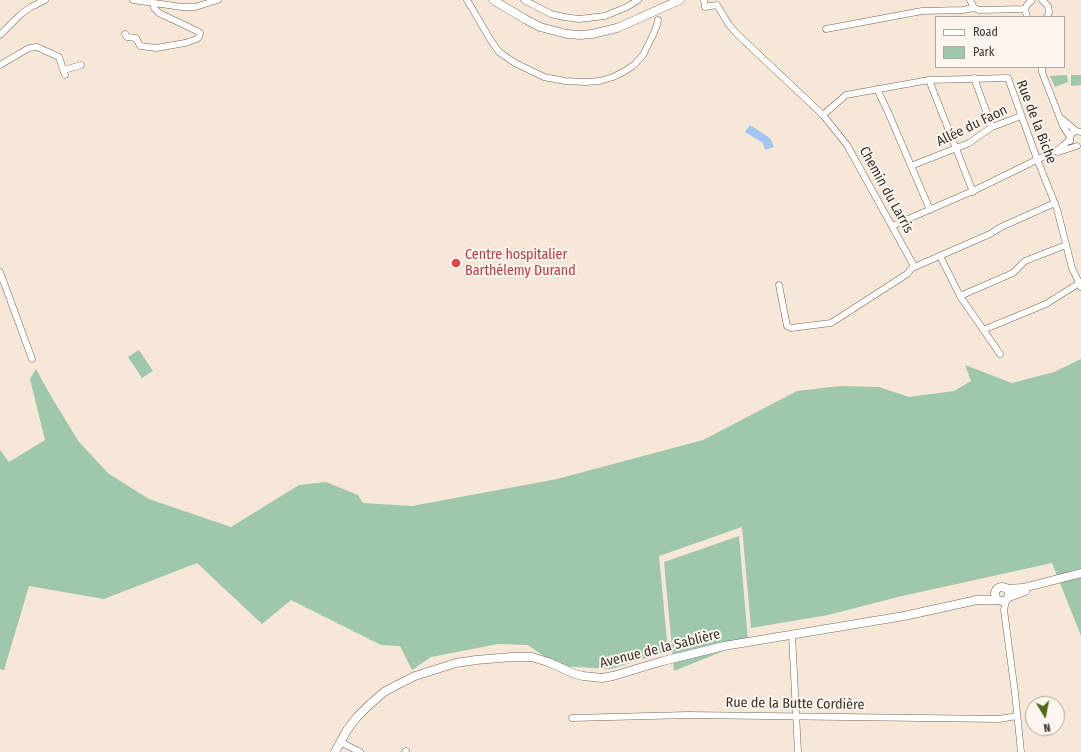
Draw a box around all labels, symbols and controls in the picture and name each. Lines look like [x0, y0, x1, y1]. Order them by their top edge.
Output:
legend [935, 16, 1065, 68]
text: Road [973, 25, 998, 39]
text: Park [973, 45, 994, 59]
street label: Rue de la Biche [1012, 78, 1060, 166]
street label: Allée du Faon [934, 102, 1010, 150]
street label: Chemin du Larris [855, 144, 917, 236]
place label: Centre hospitalier Barthélemy Durand [465, 247, 576, 280]
marker: Centre hospitalier Barthélemy Durand [450, 257, 462, 269]
street label: Avenue de la Sablière [598, 626, 722, 672]
street label: Rue de la Butte Cordière [725, 694, 865, 714]
north arrow [1025, 696, 1065, 736]
text: N [1043, 720, 1051, 734]

